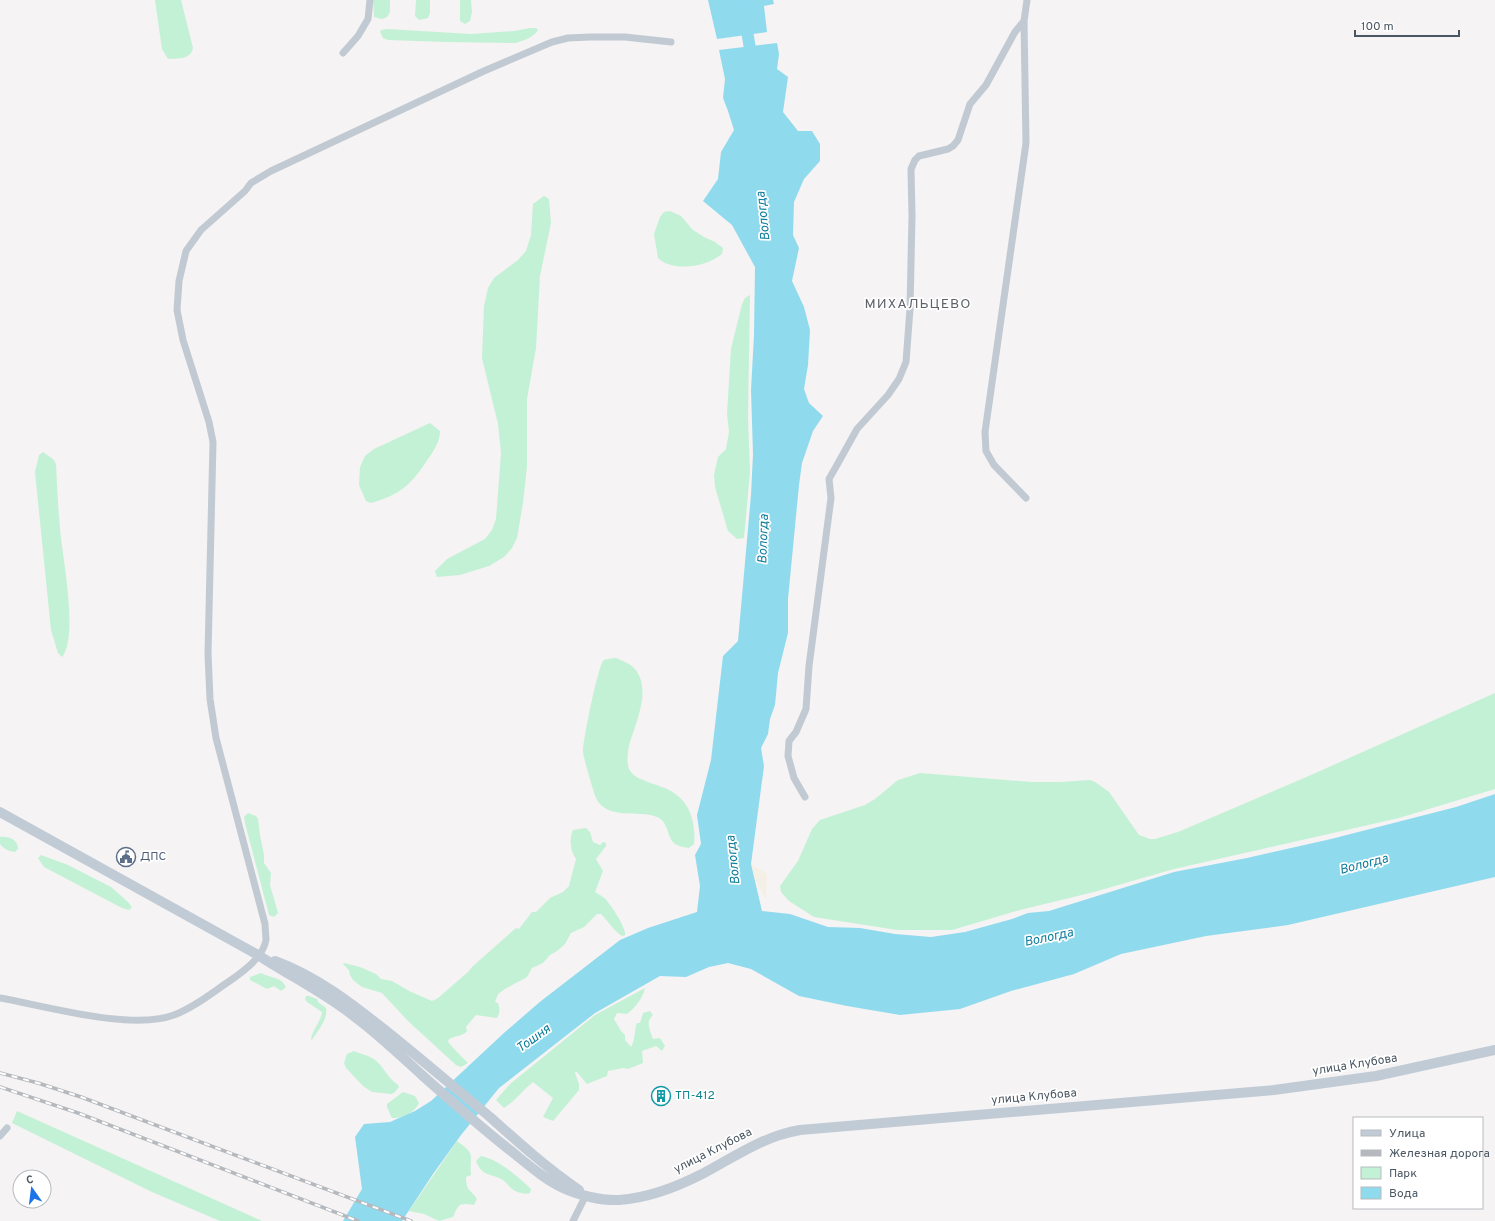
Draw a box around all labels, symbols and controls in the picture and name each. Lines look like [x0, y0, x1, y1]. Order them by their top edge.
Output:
scale bar [1355, 12, 1459, 38]
text: 100 m [1361, 19, 1394, 35]
water label: Вологда [753, 190, 775, 241]
district label: МИХАЛЬЦЕВО [865, 296, 971, 313]
water label: Вологда [755, 514, 773, 564]
water label: Вологда [723, 834, 745, 885]
public building icon: ДПС [115, 846, 137, 868]
place label: ДПС [140, 849, 167, 865]
water label: Вологда [1338, 851, 1390, 879]
water label: Вологда [1023, 925, 1075, 951]
water label: Тошня [514, 1021, 554, 1057]
street label: улица Клубова [1311, 1050, 1399, 1080]
building icon: ТП-412 [650, 1085, 672, 1107]
street label: улица Клубова [991, 1085, 1077, 1109]
place label: ТП-412 [675, 1088, 715, 1104]
legend [1353, 1117, 1483, 1209]
street label: улица Клубова [671, 1124, 755, 1178]
text: Улица [1389, 1126, 1425, 1142]
text: Железная дорога [1389, 1146, 1490, 1162]
text: Парк [1389, 1166, 1417, 1182]
north arrow [12, 1169, 52, 1209]
text: С [25, 1173, 35, 1188]
text: Вода [1389, 1186, 1418, 1202]

